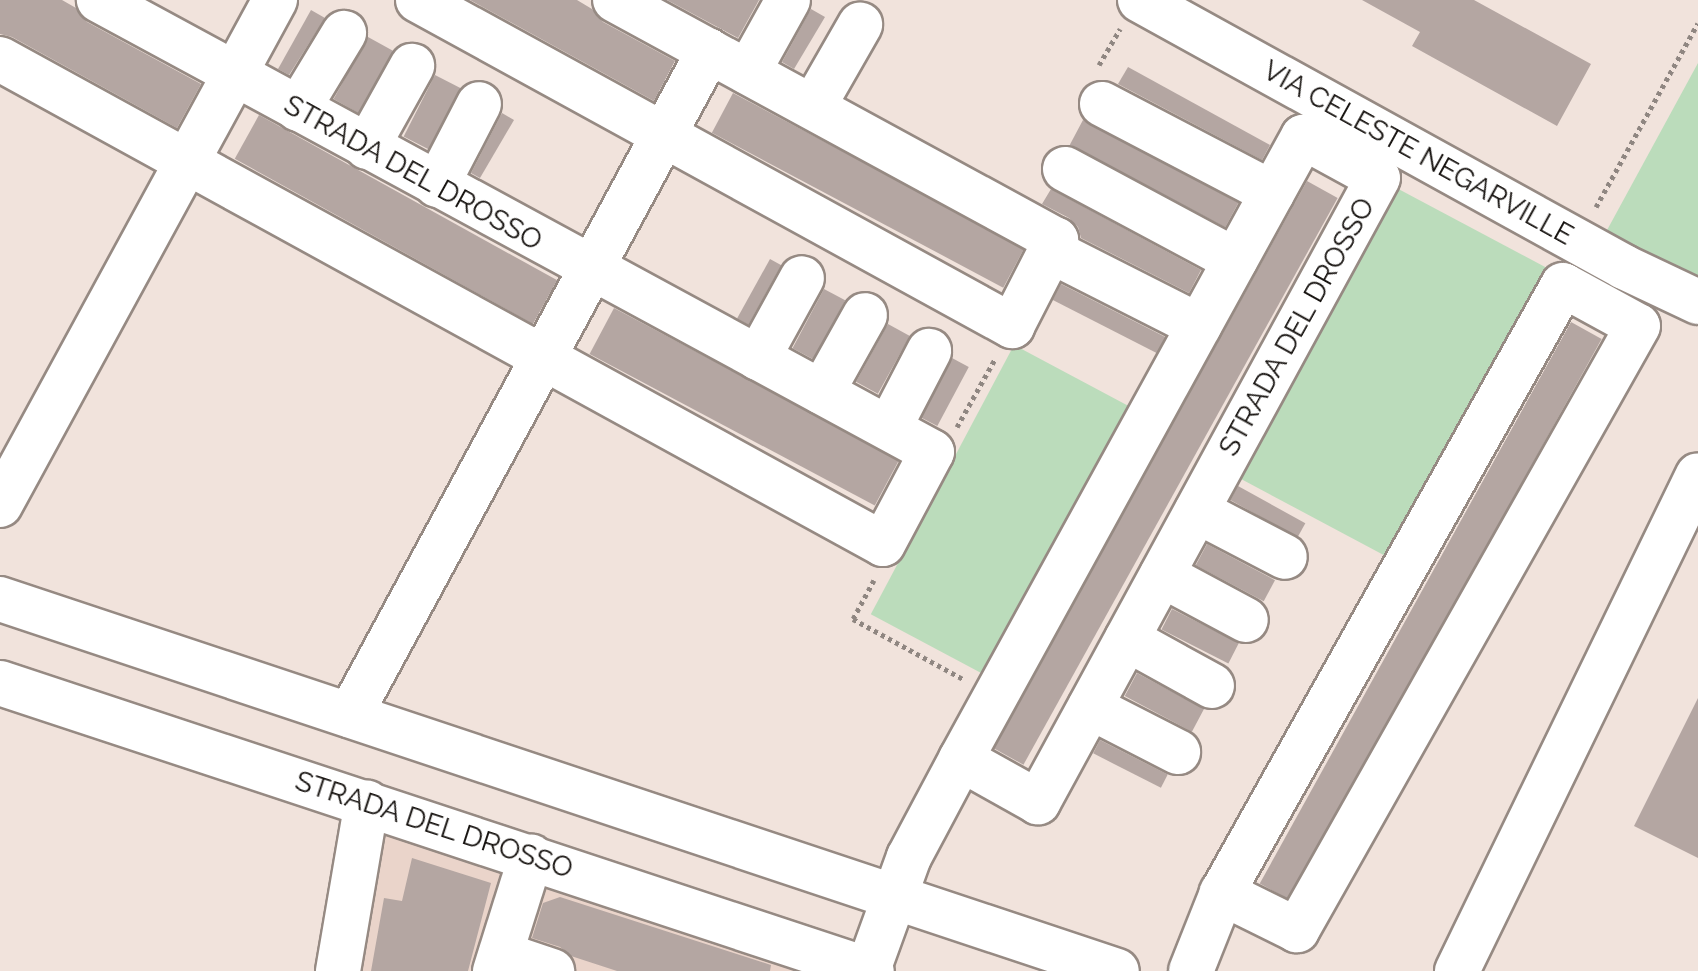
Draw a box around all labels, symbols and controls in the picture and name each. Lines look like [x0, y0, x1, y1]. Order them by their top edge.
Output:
street label: VIA CELESTE NEGARVILLE [1257, 53, 1579, 253]
street label: STRADA DEL DROSSO [277, 88, 549, 258]
street label: STRADA DEL DROSSO [1212, 191, 1382, 463]
street label: STRADA DEL DROSSO [290, 764, 578, 886]

